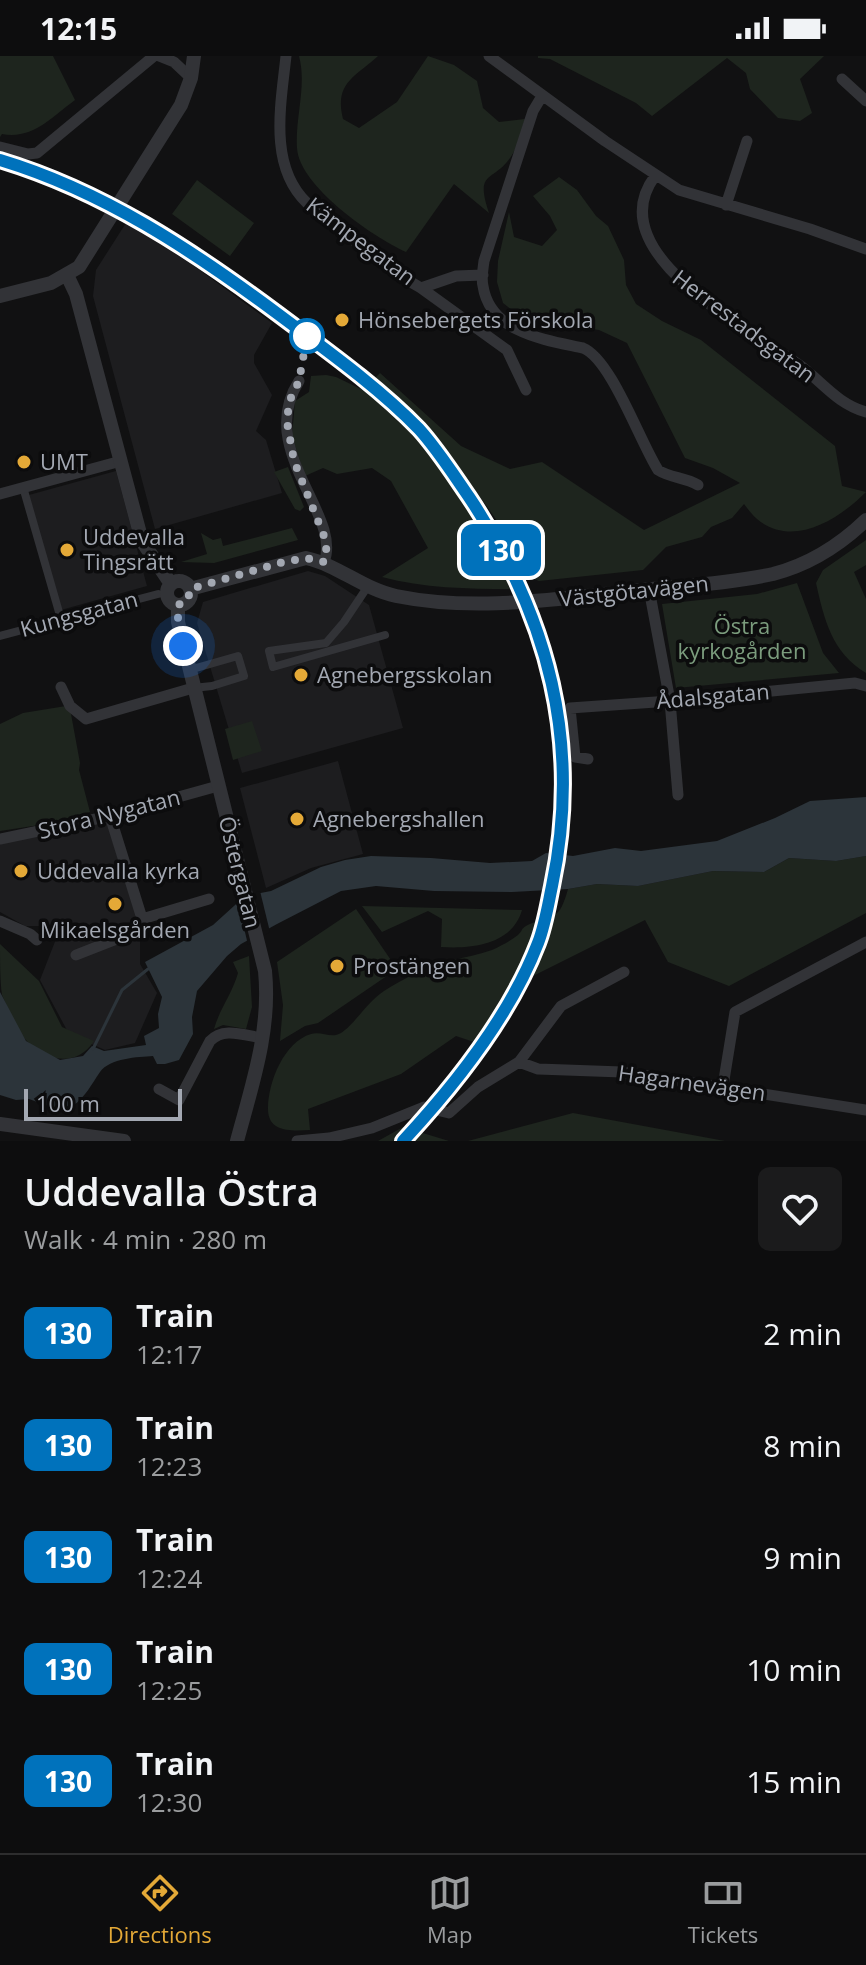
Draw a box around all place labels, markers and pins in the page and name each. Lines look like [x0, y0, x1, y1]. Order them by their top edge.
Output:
place label: Hönsebergets Förskola [358, 304, 594, 334]
marker: Hönsebergets Förskola [333, 311, 351, 329]
unlabelled marker [290, 319, 324, 353]
place label: UMT [40, 446, 88, 476]
marker: UMT [15, 453, 33, 471]
place label: Uddevalla Tingsrätt [83, 521, 185, 576]
marker: Uddevalla Tingsrätt [58, 541, 76, 559]
place label: Agnebergsskolan [317, 659, 492, 689]
marker: Agnebergsskolan [292, 666, 310, 684]
place label: Agnebergshallen [313, 803, 485, 833]
marker: Agnebergshallen [288, 810, 306, 828]
place label: Uddevalla kyrka [37, 855, 200, 885]
marker: Uddevalla kyrka [12, 862, 30, 880]
marker: Mikaelsgården [106, 895, 124, 913]
place label: Mikaelsgården [40, 914, 190, 944]
place label: Prostängen [353, 950, 470, 980]
marker: Prostängen [328, 957, 346, 975]

